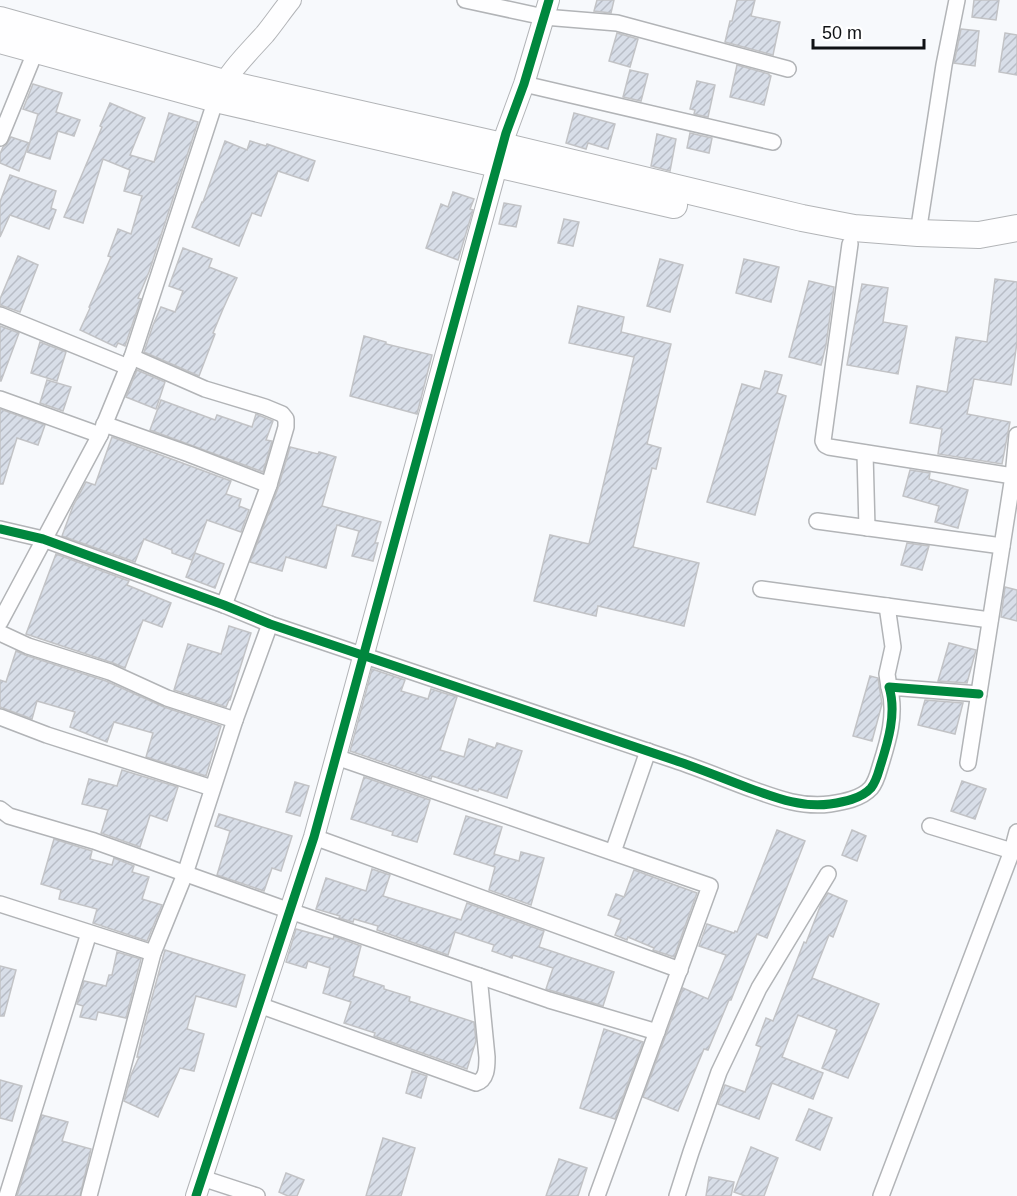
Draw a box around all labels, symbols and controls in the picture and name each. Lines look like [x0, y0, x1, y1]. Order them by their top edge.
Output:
scale bar [813, 12, 924, 50]
text: 50 m [822, 23, 862, 43]

